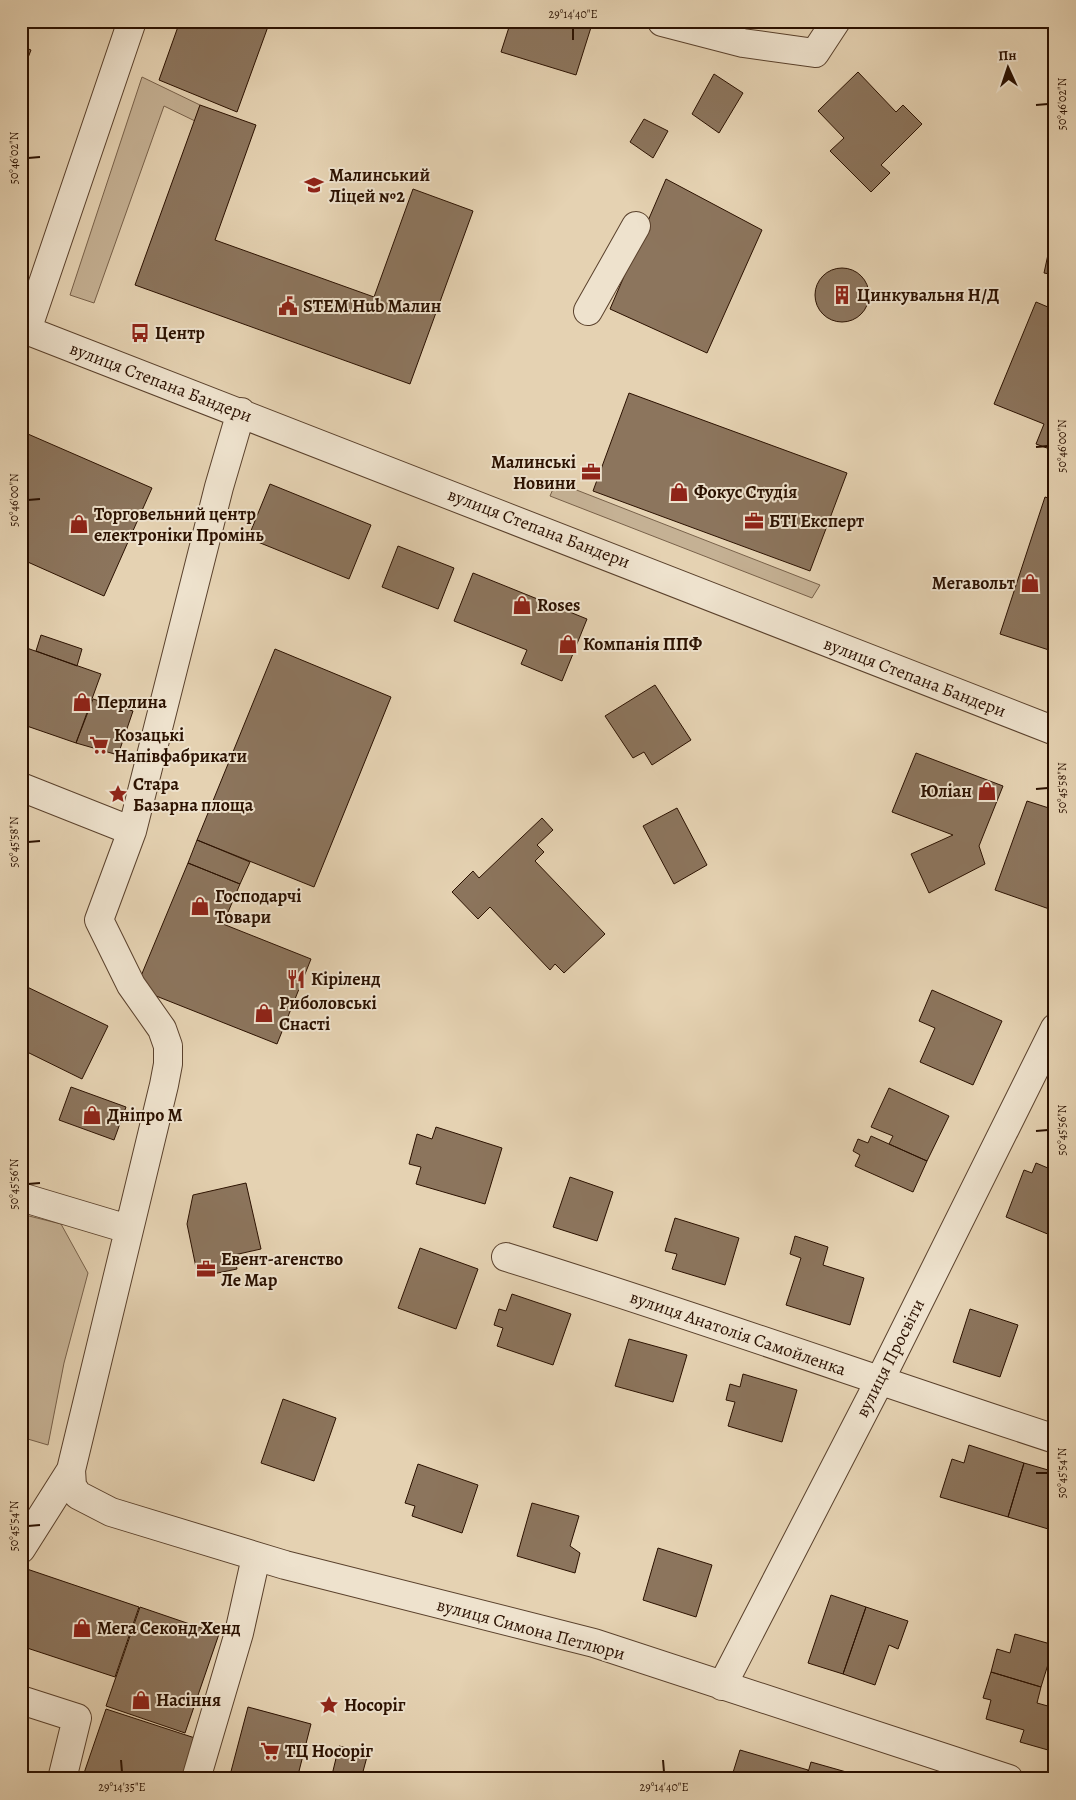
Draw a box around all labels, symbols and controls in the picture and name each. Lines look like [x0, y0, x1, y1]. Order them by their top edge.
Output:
text: 29°14'40"E [549, 6, 597, 22]
north arrow [984, 42, 1034, 92]
text: Пн [998, 46, 1017, 65]
text: 50°46'02"N [1054, 77, 1070, 130]
text: 50°46'02"N [6, 131, 22, 184]
place label: Малинський Ліцей №2 [329, 163, 430, 208]
school or university icon: Малинський Ліцей №2 [303, 174, 325, 196]
place label: Цинкувальня Н/Д [857, 283, 999, 307]
building icon: Цинкувальня Н/Д [831, 284, 853, 306]
place label: STEM Hub Малин [303, 294, 441, 318]
public building icon: STEM Hub Малин [277, 295, 299, 317]
place label: Центр [155, 321, 205, 345]
bus stop icon: Центр [129, 322, 151, 344]
street label: вулиця Степана Бандери [66, 336, 256, 428]
text: 50°46'00"N [1054, 419, 1070, 473]
place label: Малинські Новини [491, 450, 576, 495]
office icon: Малинські Новини [580, 461, 602, 483]
text: 50°46'00"N [6, 473, 22, 527]
place label: Фокус Студія [694, 480, 797, 504]
shop icon: Фокус Студія [668, 481, 690, 503]
street label: вулиця Степана Бандери [444, 482, 634, 574]
place label: Торговельний центр електроніки Промінь [94, 502, 264, 547]
place label: БТІ Експерт [769, 509, 864, 533]
office icon: БТІ Експерт [743, 510, 765, 532]
shop icon: Торговельний центр електроніки Промінь [68, 513, 90, 535]
place label: Мегавольт [932, 571, 1015, 595]
shop icon: Мегавольт [1019, 572, 1041, 594]
place label: Roses [537, 593, 580, 617]
shop icon: Roses [511, 594, 533, 616]
street label: вулиця Степана Бандери [820, 631, 1010, 723]
place label: Компанія ППФ [583, 632, 703, 656]
shop icon: Компанія ППФ [557, 633, 579, 655]
place label: Перлина [97, 690, 167, 714]
shop icon: Перлина [71, 691, 93, 713]
place label: Козацькі Напівфабрикати [114, 723, 247, 768]
supermarket icon: Козацькі Напівфабрикати [88, 734, 110, 756]
text: 50°45'58"N [1054, 762, 1070, 814]
place label: Стара Базарна площа [133, 772, 254, 817]
place label: Юліан [920, 779, 972, 803]
shop icon: Юліан [976, 780, 998, 802]
place icon: Стара Базарна площа [107, 783, 129, 805]
text: 50°45'58"N [6, 816, 22, 868]
place label: Господарчі Товари [215, 884, 302, 929]
shop icon: Господарчі Товари [189, 895, 211, 917]
place label: Кіріленд [311, 967, 381, 991]
restaurant icon: Кіріленд [285, 968, 307, 990]
place label: Риболовські Снасті [279, 991, 377, 1036]
shop icon: Риболовські Снасті [253, 1002, 275, 1024]
place label: Дніпро М [107, 1103, 183, 1127]
shop icon: Дніпро М [81, 1104, 103, 1126]
text: 50°45'56"N [1054, 1104, 1070, 1155]
text: 50°45'56"N [6, 1158, 22, 1209]
place label: Евент-агенство Ле Мар [221, 1247, 343, 1292]
office icon: Евент-агенство Ле Мар [195, 1258, 217, 1280]
street label: вулиця Анатолія Самойленка [627, 1285, 850, 1382]
street label: вулиця Просвіти [850, 1295, 930, 1421]
text: 50°45'54"N [1054, 1447, 1070, 1498]
text: 50°45'54"N [6, 1500, 22, 1551]
street label: вулиця Симона Петлюри [434, 1592, 628, 1666]
place label: Мега Cеконд Хенд [97, 1616, 241, 1640]
shop icon: Мега Cеконд Хенд [71, 1617, 93, 1639]
place label: Насіння [156, 1688, 221, 1712]
shop icon: Насіння [130, 1689, 152, 1711]
place label: Носоріг [344, 1693, 406, 1717]
place icon: Носоріг [318, 1694, 340, 1716]
place label: ТЦ Носоріг [285, 1739, 373, 1763]
supermarket icon: ТЦ Носоріг [259, 1740, 281, 1762]
text: 29°14'35"E [98, 1779, 146, 1795]
text: 29°14'40"E [640, 1779, 688, 1795]

